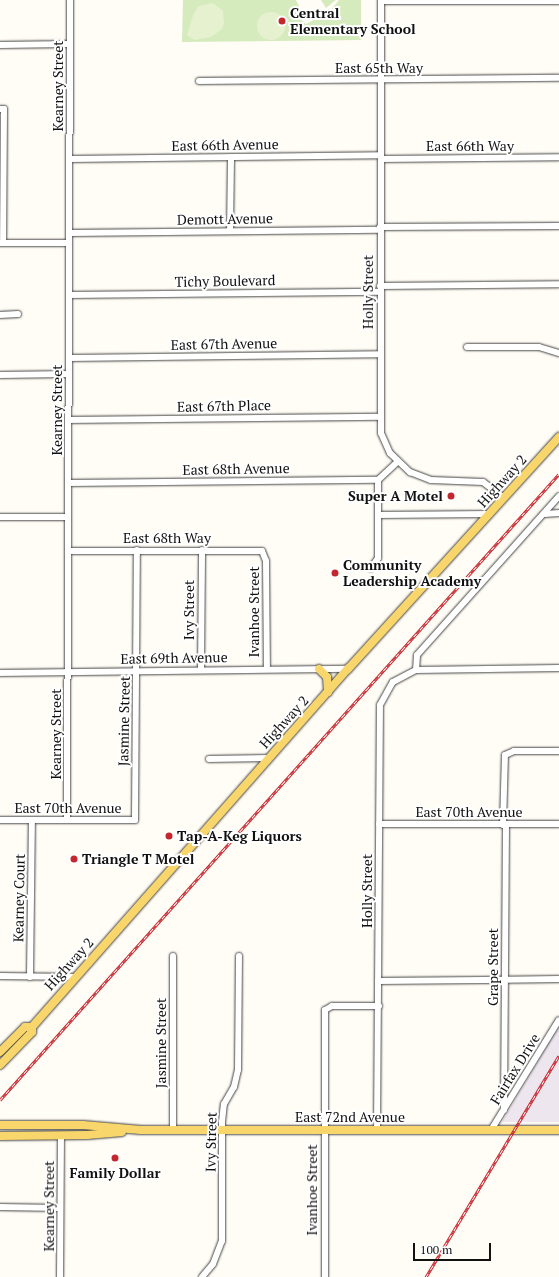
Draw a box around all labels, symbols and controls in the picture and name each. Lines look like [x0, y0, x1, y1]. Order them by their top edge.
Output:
place label: Central Elementary School [290, 5, 416, 38]
marker: Central Elementary School [277, 16, 287, 26]
street label: Kearney Street [50, 41, 66, 131]
street label: East 65th Way [335, 60, 423, 76]
street label: East 66th Avenue [171, 136, 279, 154]
street label: East 66th Way [426, 138, 514, 154]
street label: Demott Avenue [177, 210, 273, 228]
street label: Holly Street [360, 255, 376, 329]
street label: Tichy Boulevard [174, 272, 276, 290]
street label: East 67th Avenue [170, 335, 278, 353]
street label: Kearney Street [49, 365, 65, 455]
street label: East 67th Place [177, 397, 271, 415]
street label: Highway 2 [474, 451, 530, 511]
street label: East 68th Avenue [182, 460, 290, 478]
place label: Super A Motel [348, 488, 443, 504]
marker: Super A Motel [446, 491, 456, 501]
street label: East 68th Way [123, 530, 211, 546]
place label: Community Leadership Academy [343, 557, 481, 590]
street label: Ivanhoe Street [246, 566, 262, 658]
marker: Community Leadership Academy [330, 568, 340, 578]
street label: Ivy Street [181, 580, 197, 640]
street label: East 69th Avenue [120, 649, 228, 667]
street label: Jasmine Street [115, 676, 133, 766]
street label: Kearney Street [48, 689, 64, 779]
street label: Highway 2 [256, 692, 312, 752]
street label: East 70th Avenue [14, 800, 122, 816]
street label: East 70th Avenue [415, 804, 523, 820]
place label: Tap-A-Keg Liquors [177, 828, 302, 844]
marker: Tap-A-Keg Liquors [164, 831, 174, 841]
place label: Triangle T Motel [82, 851, 194, 867]
street label: Kearney Court [10, 854, 28, 942]
marker: Triangle T Motel [69, 854, 79, 864]
street label: Holly Street [359, 854, 375, 928]
street label: Grape Street [485, 928, 501, 1006]
street label: Highway 2 [41, 934, 97, 994]
street label: Jasmine Street [153, 998, 169, 1088]
street label: Fairfax Drive [487, 1031, 543, 1107]
street label: East 72nd Avenue [295, 1109, 405, 1125]
street label: Ivy Street [202, 1112, 220, 1172]
street label: Ivanhoe Street [304, 1144, 320, 1236]
marker: Family Dollar [110, 1153, 120, 1163]
street label: Kearney Street [41, 1161, 57, 1251]
place label: Family Dollar [70, 1165, 160, 1181]
scale bar [415, 1235, 493, 1261]
text: 100 m [420, 1242, 452, 1257]

